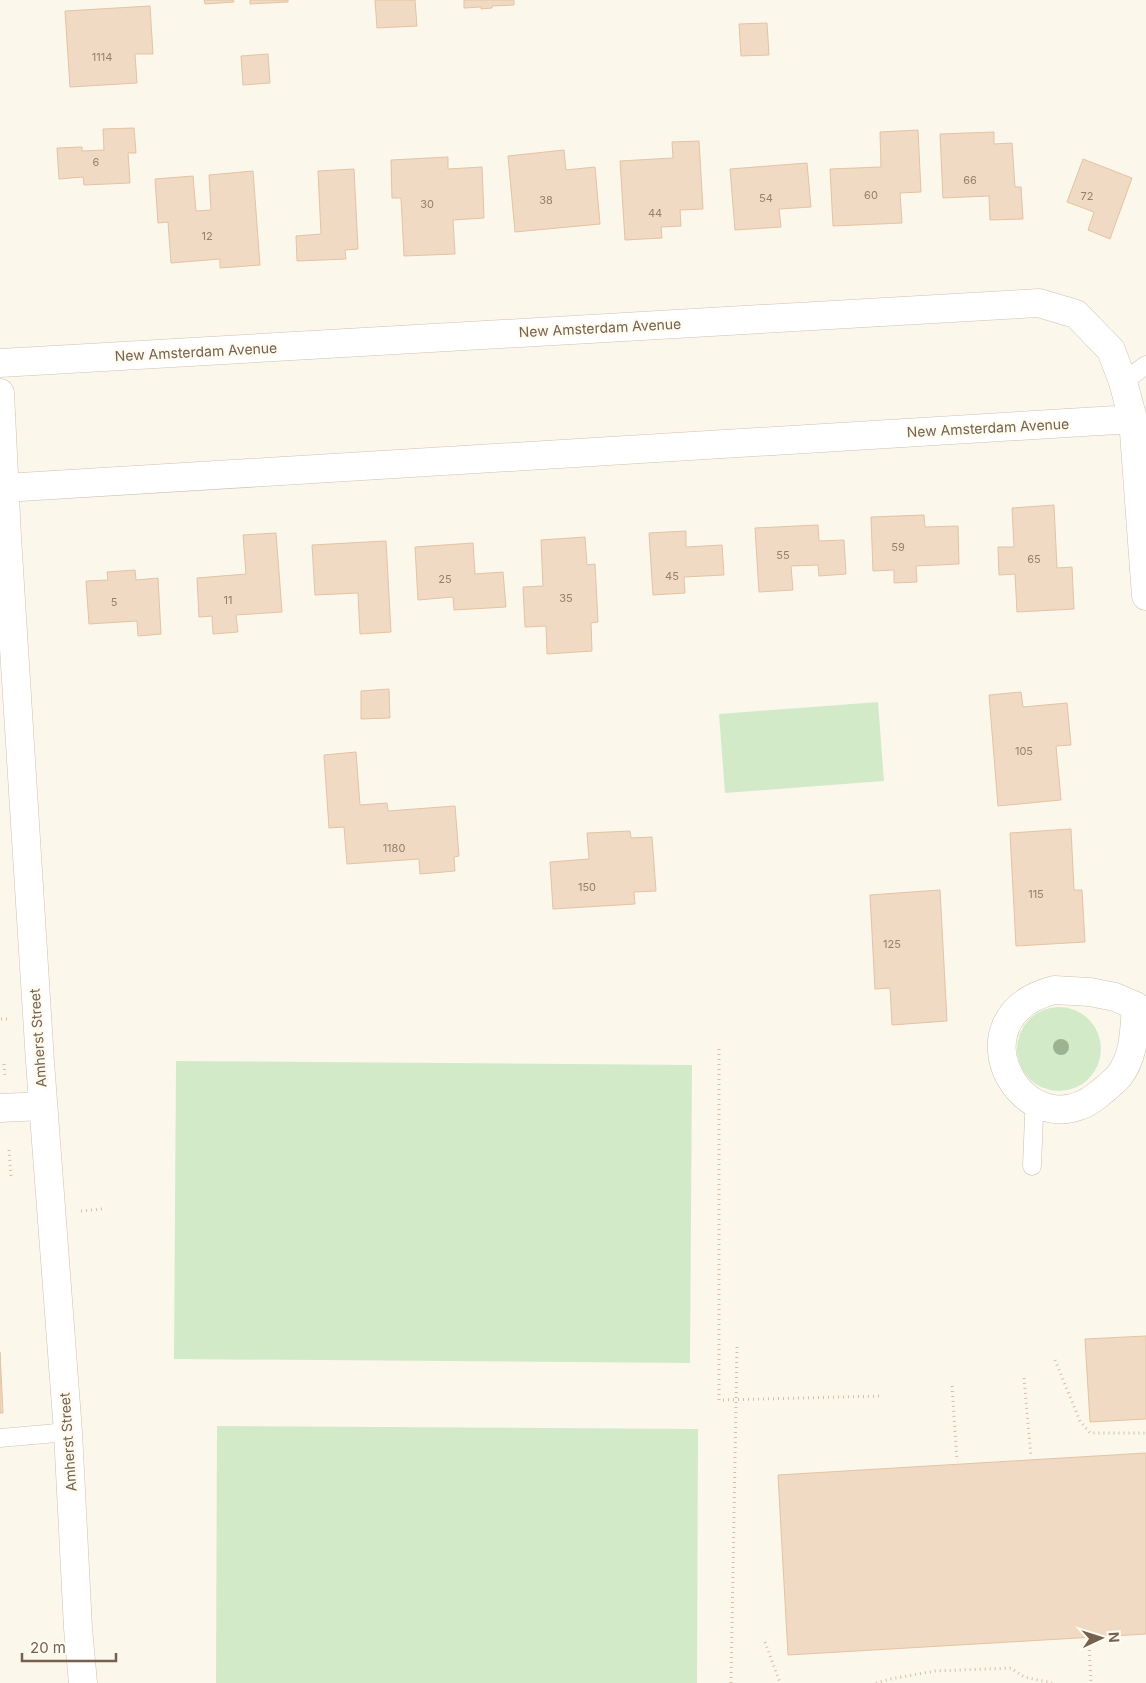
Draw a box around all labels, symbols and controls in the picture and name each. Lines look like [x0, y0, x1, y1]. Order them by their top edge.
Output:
house number: 1114 [92, 50, 112, 64]
house number: 6 [93, 155, 100, 169]
house number: 66 [963, 173, 977, 187]
house number: 60 [864, 188, 878, 202]
house number: 72 [1081, 189, 1093, 203]
house number: 54 [759, 191, 773, 205]
house number: 38 [539, 193, 553, 207]
house number: 30 [420, 197, 434, 211]
house number: 44 [648, 206, 662, 220]
house number: 12 [201, 229, 213, 243]
street label: New Amsterdam Avenue [518, 315, 682, 340]
street label: New Amsterdam Avenue [114, 339, 278, 364]
street label: New Amsterdam Avenue [906, 415, 1070, 440]
house number: 59 [891, 540, 905, 554]
house number: 55 [776, 548, 790, 562]
house number: 65 [1027, 552, 1041, 566]
house number: 45 [665, 569, 679, 583]
house number: 25 [438, 572, 452, 586]
house number: 35 [559, 591, 573, 605]
house number: 11 [224, 593, 232, 607]
house number: 5 [111, 595, 118, 609]
house number: 105 [1015, 744, 1033, 758]
house number: 1180 [383, 841, 405, 855]
house number: 150 [578, 880, 596, 894]
house number: 115 [1028, 887, 1044, 901]
house number: 125 [883, 937, 901, 951]
street label: Amherst Street [26, 988, 49, 1088]
street label: Amherst Street [56, 1392, 79, 1492]
north arrow [1076, 1613, 1126, 1663]
scale bar [22, 1630, 116, 1662]
text: N [1106, 1631, 1123, 1643]
text: 20 m [30, 1638, 66, 1657]

